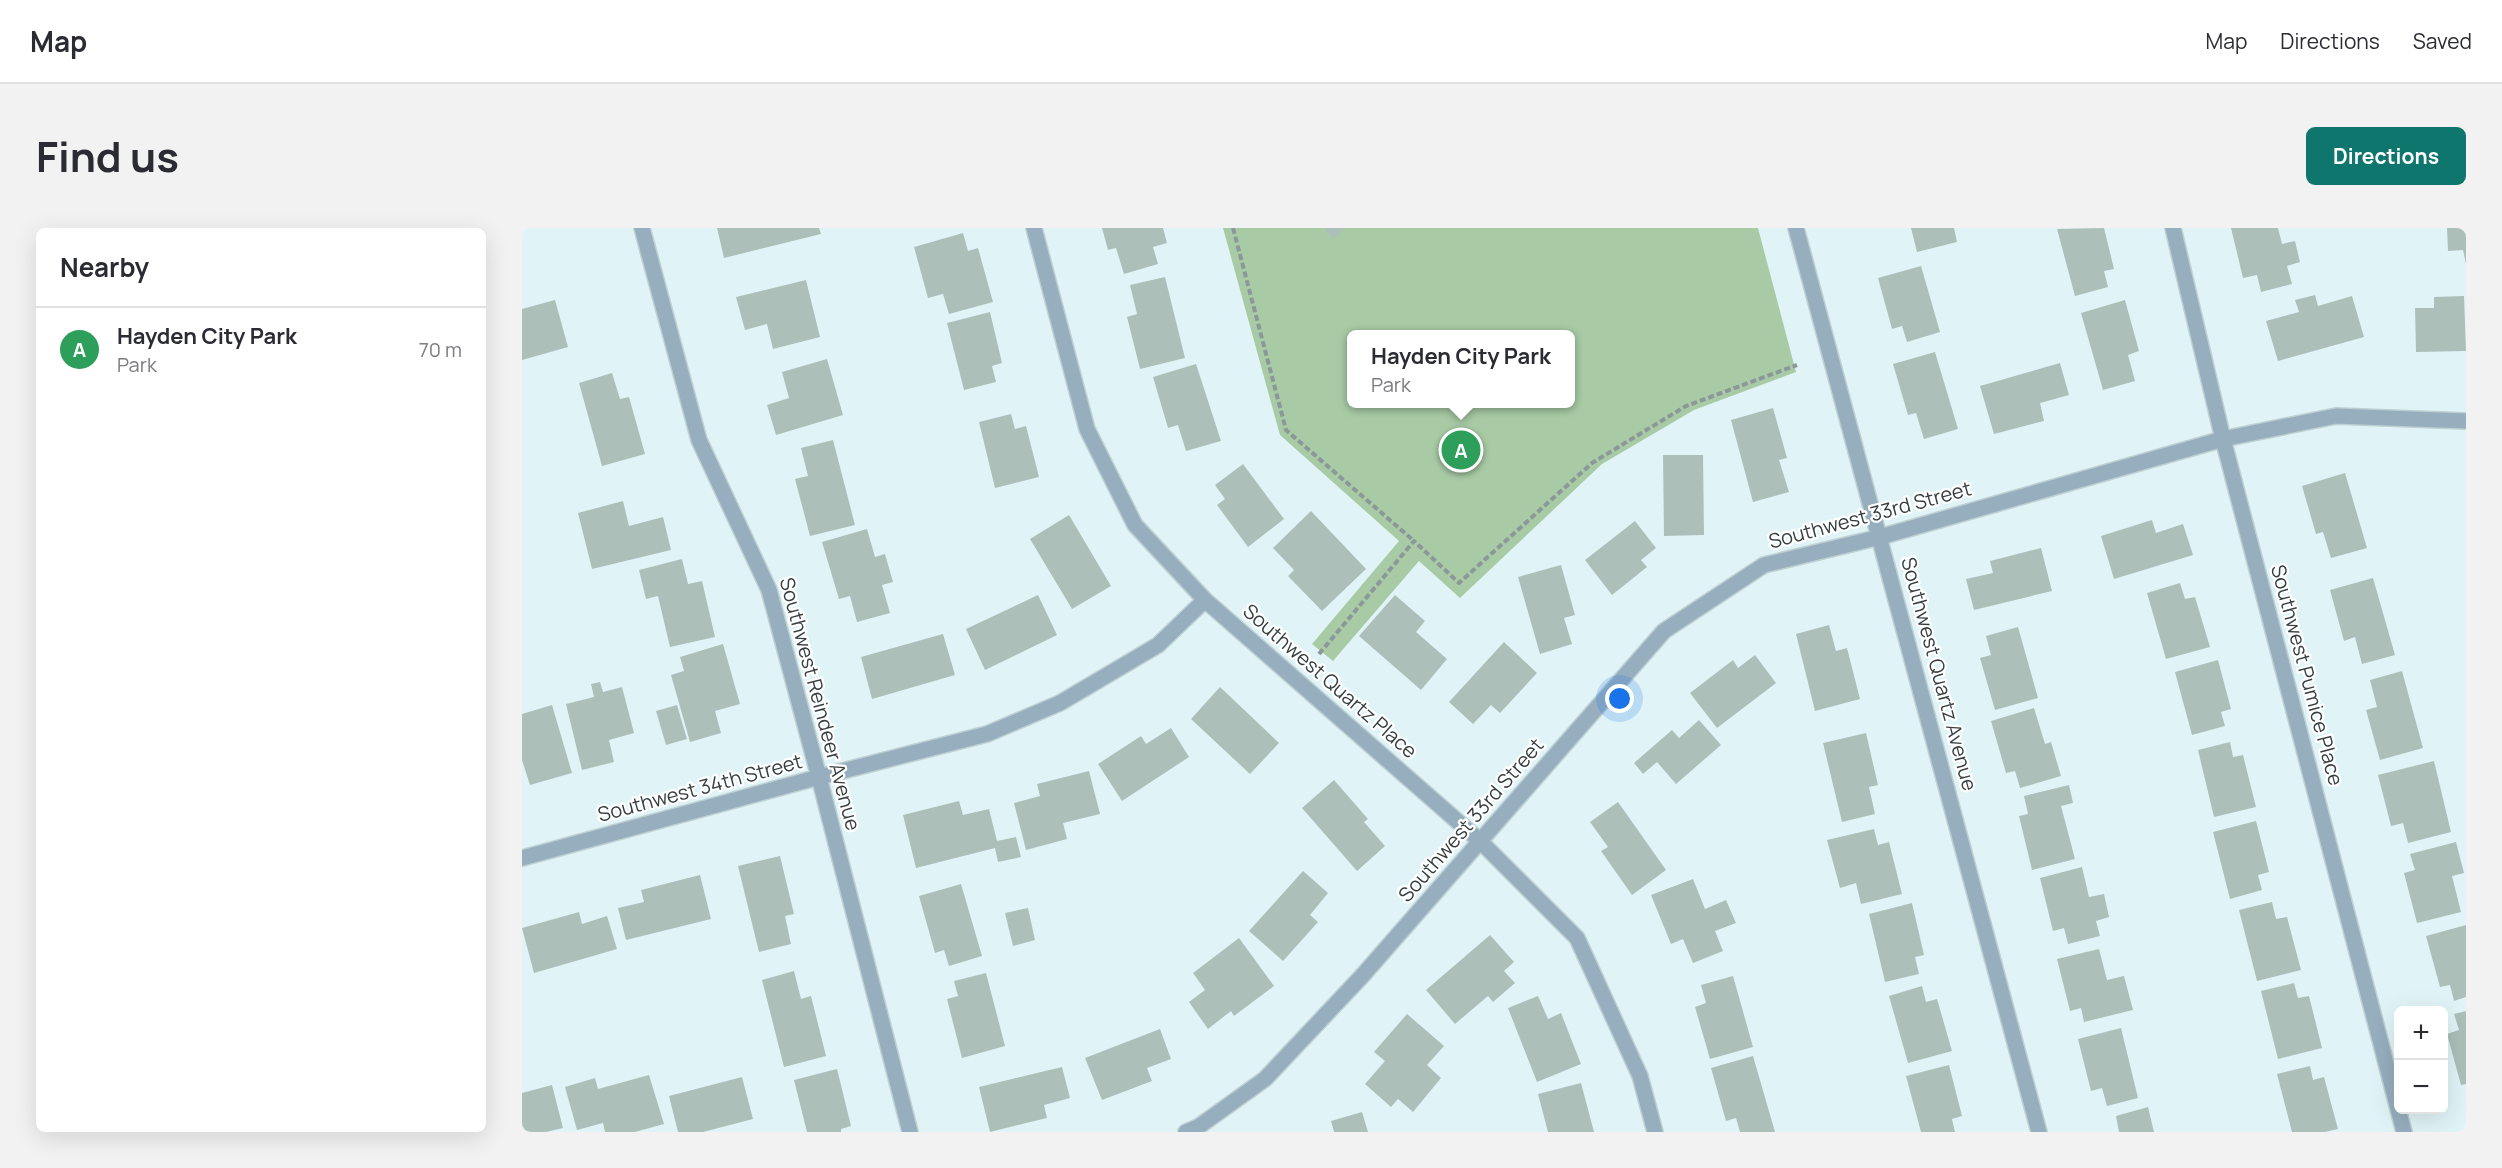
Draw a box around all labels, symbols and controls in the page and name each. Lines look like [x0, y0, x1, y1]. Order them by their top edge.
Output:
text: Map [30, 22, 87, 60]
text: Map [2206, 27, 2247, 55]
text: Directions [2280, 27, 2380, 55]
text: Saved [2413, 27, 2472, 55]
text: Find us [36, 127, 179, 185]
button: Directions [2306, 127, 2466, 185]
text: Nearby [60, 249, 149, 285]
text: Hayden City Park [117, 321, 297, 351]
popup [1347, 330, 1575, 408]
text: A [73, 336, 86, 363]
text: 70 m [419, 336, 462, 363]
text: Hayden City Park [1371, 341, 1551, 371]
text: Park [117, 351, 157, 378]
text: Park [1371, 371, 1411, 398]
pin: A [1442, 428, 1480, 472]
street label: Southwest 33rd Street [1766, 474, 1974, 555]
street label: Southwest Quartz Avenue [1895, 554, 1984, 794]
street label: Southwest Pumice Place [2265, 562, 2350, 788]
street label: Southwest Reindeer Avenue [774, 574, 867, 833]
street label: Southwest Quartz Place [1237, 597, 1423, 764]
your location [1605, 684, 1634, 713]
street label: Southwest 33rd Street [1392, 732, 1549, 907]
street label: Southwest 34th Street [595, 747, 805, 828]
map controls [2394, 1006, 2448, 1114]
button: + [2394, 1006, 2448, 1060]
button: − [2394, 1060, 2448, 1114]

